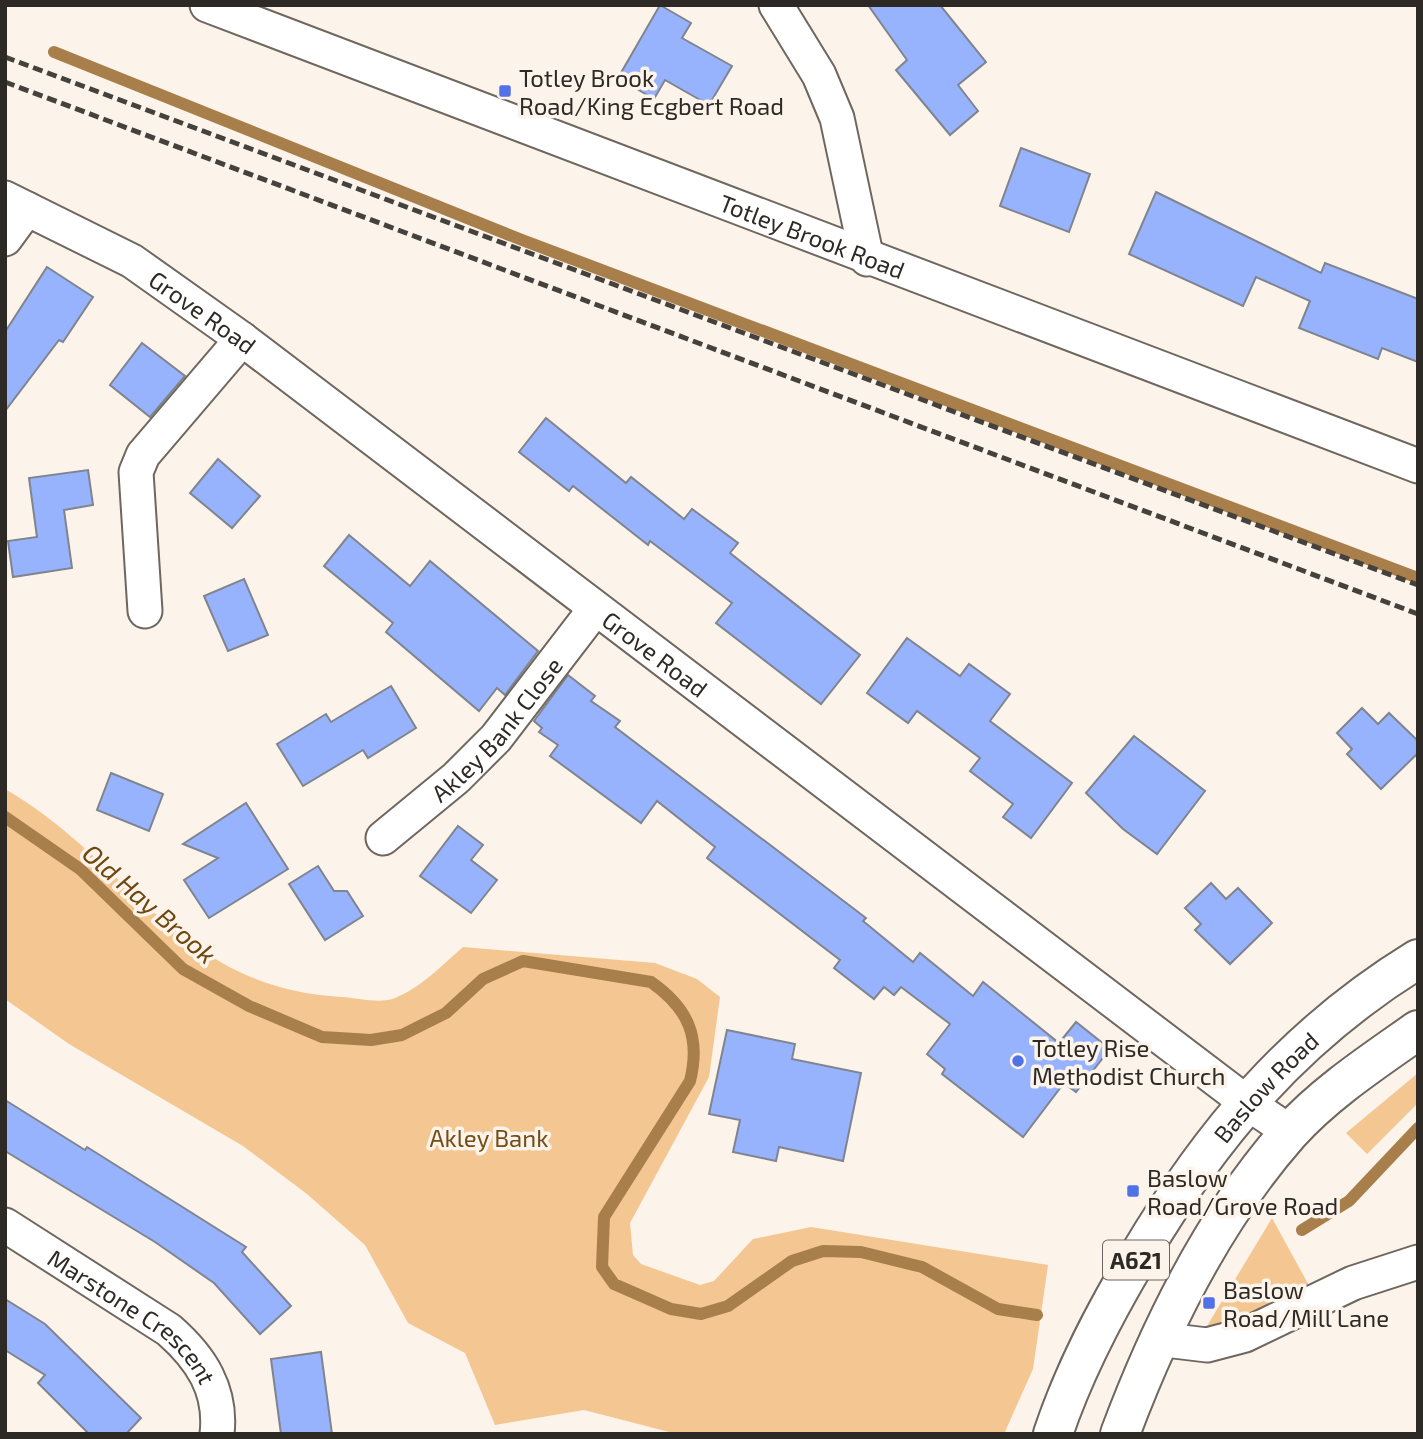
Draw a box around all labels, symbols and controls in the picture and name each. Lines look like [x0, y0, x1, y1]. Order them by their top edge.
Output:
place label: Totley Brook Road/King Ecgbert Road [519, 63, 784, 120]
marker: Totley Brook Road/King Ecgbert Road [497, 83, 513, 99]
street label: Totley Brook Road [716, 187, 909, 284]
street label: Grove Road [144, 264, 262, 359]
street label: Grove Road [597, 604, 714, 702]
street label: Akley Bank Close [425, 651, 568, 807]
water label: Old Hay Brook [76, 837, 223, 970]
street label: Baslow Road [1207, 1025, 1324, 1148]
place label: Totley Rise Methodist Church [1032, 1033, 1225, 1090]
marker: Totley Rise Methodist Church [1010, 1053, 1026, 1069]
park label: Akley Bank [430, 1123, 548, 1152]
place label: Baslow Road/Grove Road [1147, 1163, 1338, 1220]
marker: Baslow Road/Grove Road [1125, 1183, 1141, 1199]
road number: A621 [1103, 1240, 1169, 1280]
street label: Marstone Crescent [43, 1242, 223, 1388]
place label: Baslow Road/Mill Lane [1223, 1275, 1389, 1332]
marker: Baslow Road/Mill Lane [1201, 1295, 1217, 1311]

